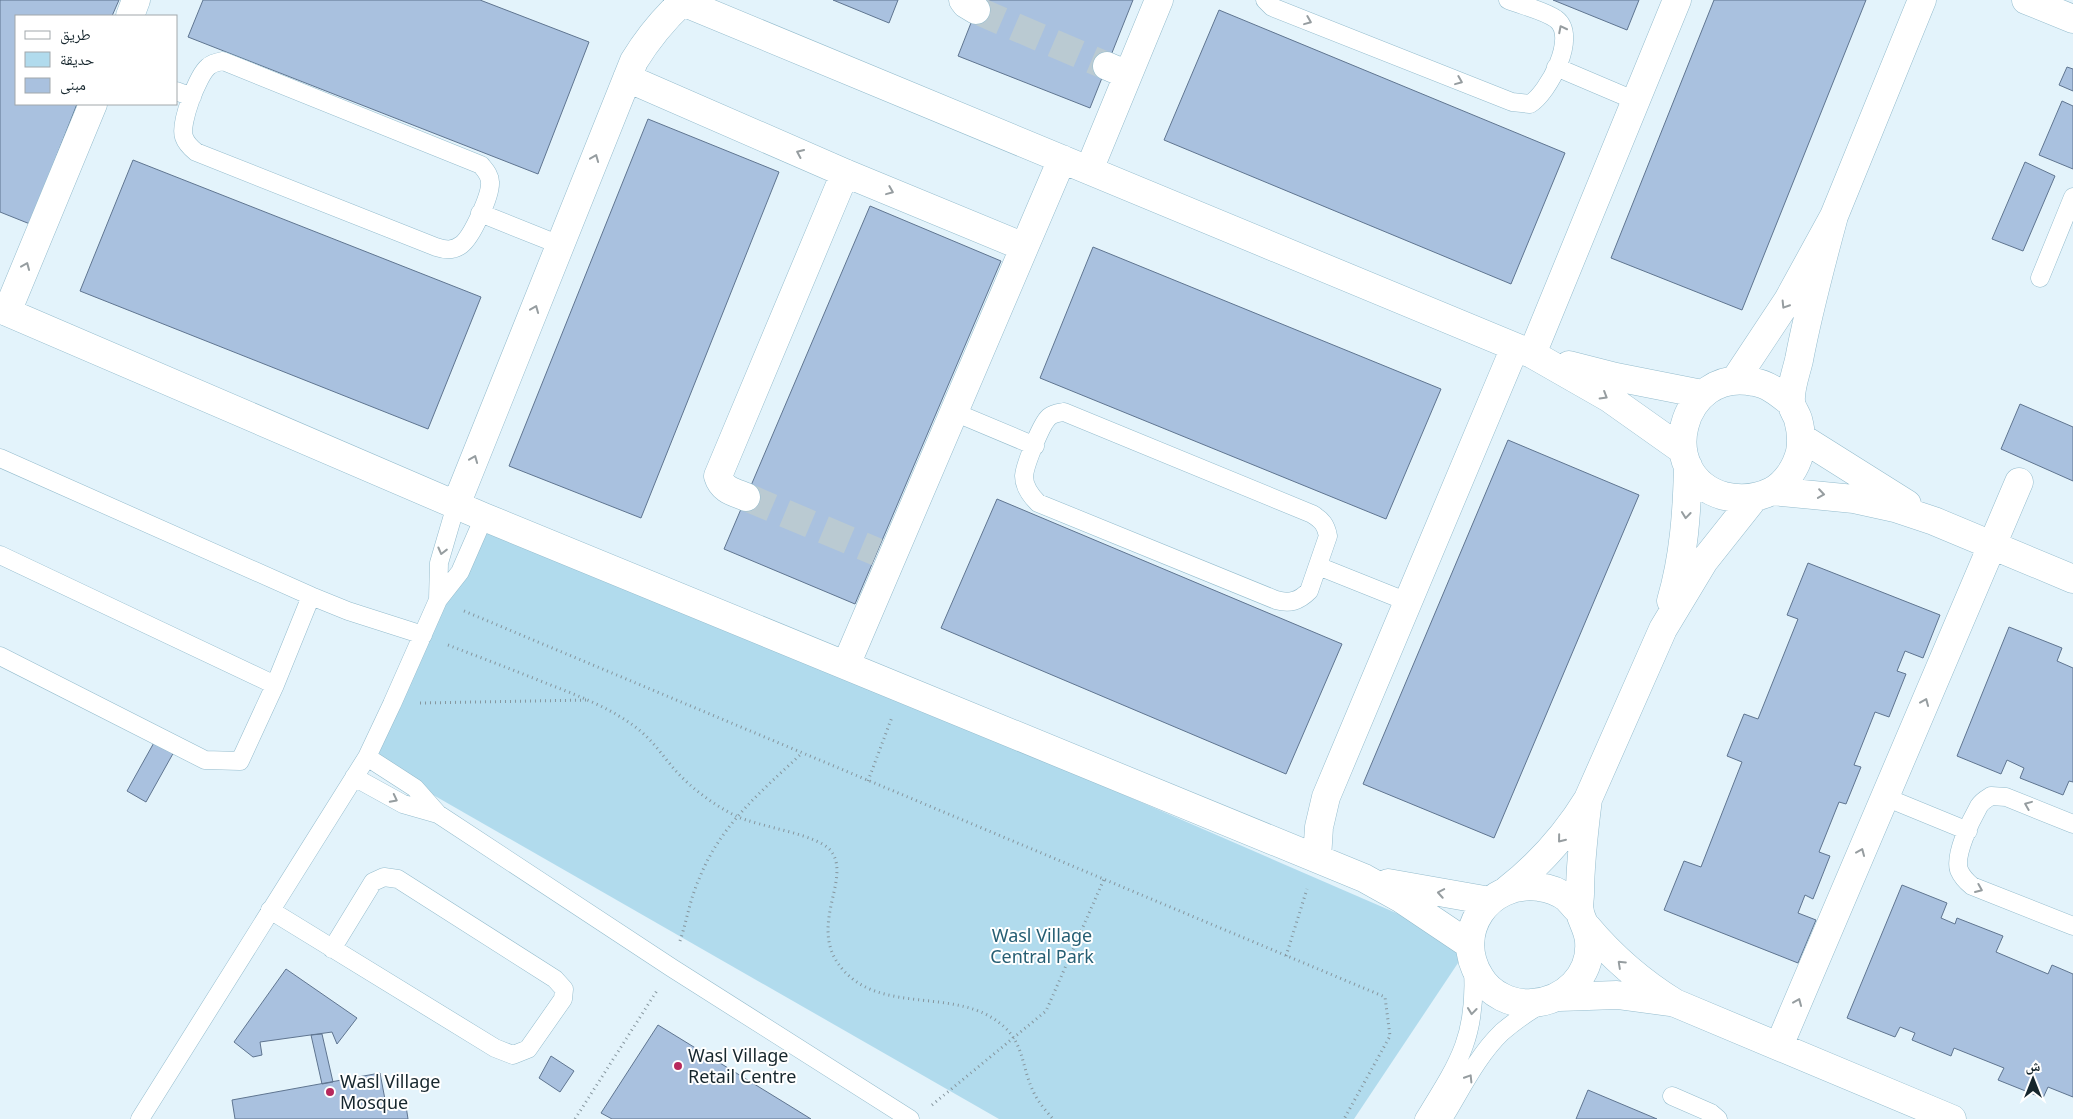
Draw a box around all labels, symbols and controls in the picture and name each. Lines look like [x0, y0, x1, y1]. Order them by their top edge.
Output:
legend [15, 15, 178, 105]
one-way arrow [1303, 15, 1312, 26]
text: طريق [60, 24, 91, 45]
one-way arrow [1558, 25, 1568, 34]
text: حديقة [60, 49, 95, 69]
text: مبنى [60, 74, 86, 95]
one-way arrow [1454, 75, 1463, 85]
one-way arrow [796, 149, 805, 160]
one-way arrow [589, 154, 599, 163]
one-way arrow [885, 185, 894, 196]
one-way arrow [20, 263, 30, 271]
one-way arrow [1782, 299, 1791, 308]
one-way arrow [529, 305, 539, 314]
one-way arrow [1599, 389, 1608, 399]
one-way arrow [469, 456, 479, 464]
one-way arrow [1817, 489, 1825, 499]
one-way arrow [1681, 511, 1692, 519]
one-way arrow [437, 547, 448, 556]
one-way arrow [1918, 698, 1929, 707]
one-way arrow [389, 793, 398, 803]
one-way arrow [2024, 801, 2033, 812]
one-way arrow [1557, 834, 1566, 843]
one-way arrow [1855, 848, 1866, 857]
one-way arrow [1974, 882, 1983, 893]
one-way arrow [1437, 889, 1446, 899]
park label: Wasl Village Central Park [990, 923, 1094, 968]
one-way arrow [1618, 961, 1627, 970]
one-way arrow [1792, 998, 1802, 1006]
one-way arrow [1467, 1007, 1478, 1015]
place label: Wasl Village Retail Centre [688, 1043, 796, 1088]
north arrow [2008, 1054, 2058, 1104]
text: ش [2026, 1056, 2041, 1075]
marker: Wasl Village Retail Centre [672, 1060, 684, 1072]
place label: Wasl Village Mosque [340, 1069, 440, 1114]
one-way arrow [1462, 1074, 1472, 1083]
marker: Wasl Village Mosque [324, 1086, 336, 1098]

